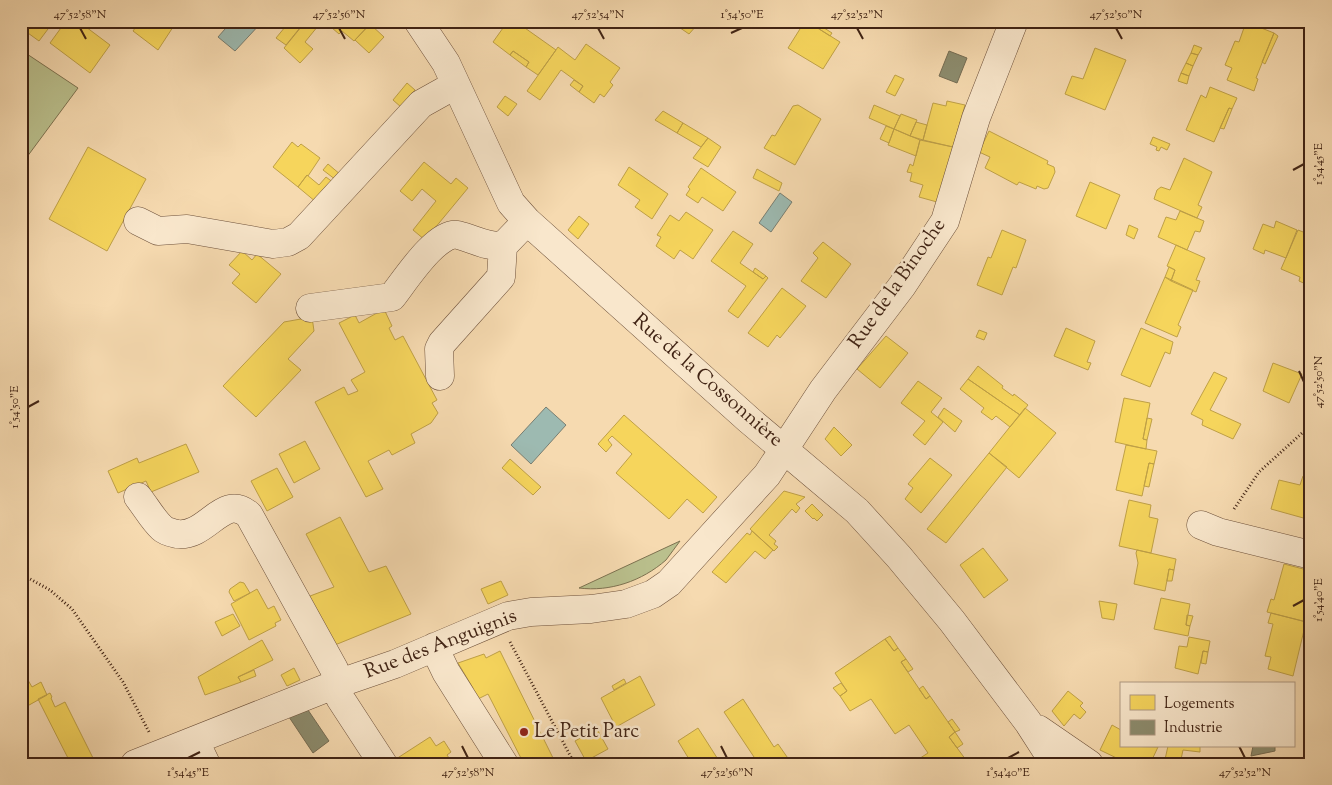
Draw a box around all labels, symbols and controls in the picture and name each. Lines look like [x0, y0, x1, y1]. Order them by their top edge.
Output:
text: 47°52'58"N [54, 6, 107, 24]
text: 47°52'56"N [313, 6, 366, 24]
text: 47°52'54"N [572, 6, 625, 24]
text: 1°54'50"E [721, 6, 764, 24]
text: 47°52'52"N [831, 6, 883, 24]
text: 47°52'50"N [1090, 6, 1143, 24]
text: 1°54'45"E [1310, 142, 1328, 185]
street label: Rue de la Binoche [842, 213, 954, 355]
street label: Rue de la Cossonnière [625, 307, 789, 455]
text: 47°52'50"N [1310, 355, 1328, 408]
text: 1°54'50"E [6, 385, 24, 428]
text: 1°54'40"E [1310, 577, 1328, 622]
street label: Rue des Anguignis [361, 603, 522, 687]
legend [1120, 682, 1294, 748]
text: Logements [1164, 694, 1235, 715]
place label: Le Petit Parc [534, 718, 639, 747]
text: Industrie [1164, 718, 1222, 739]
marker: Le Petit Parc [518, 726, 530, 738]
text: 1°54'45"E [167, 764, 210, 782]
text: 47°52'58"N [442, 764, 495, 782]
text: 47°52'56"N [701, 764, 754, 782]
text: 1°54'40"E [986, 764, 1031, 782]
text: 47°52'52"N [1219, 764, 1271, 782]

